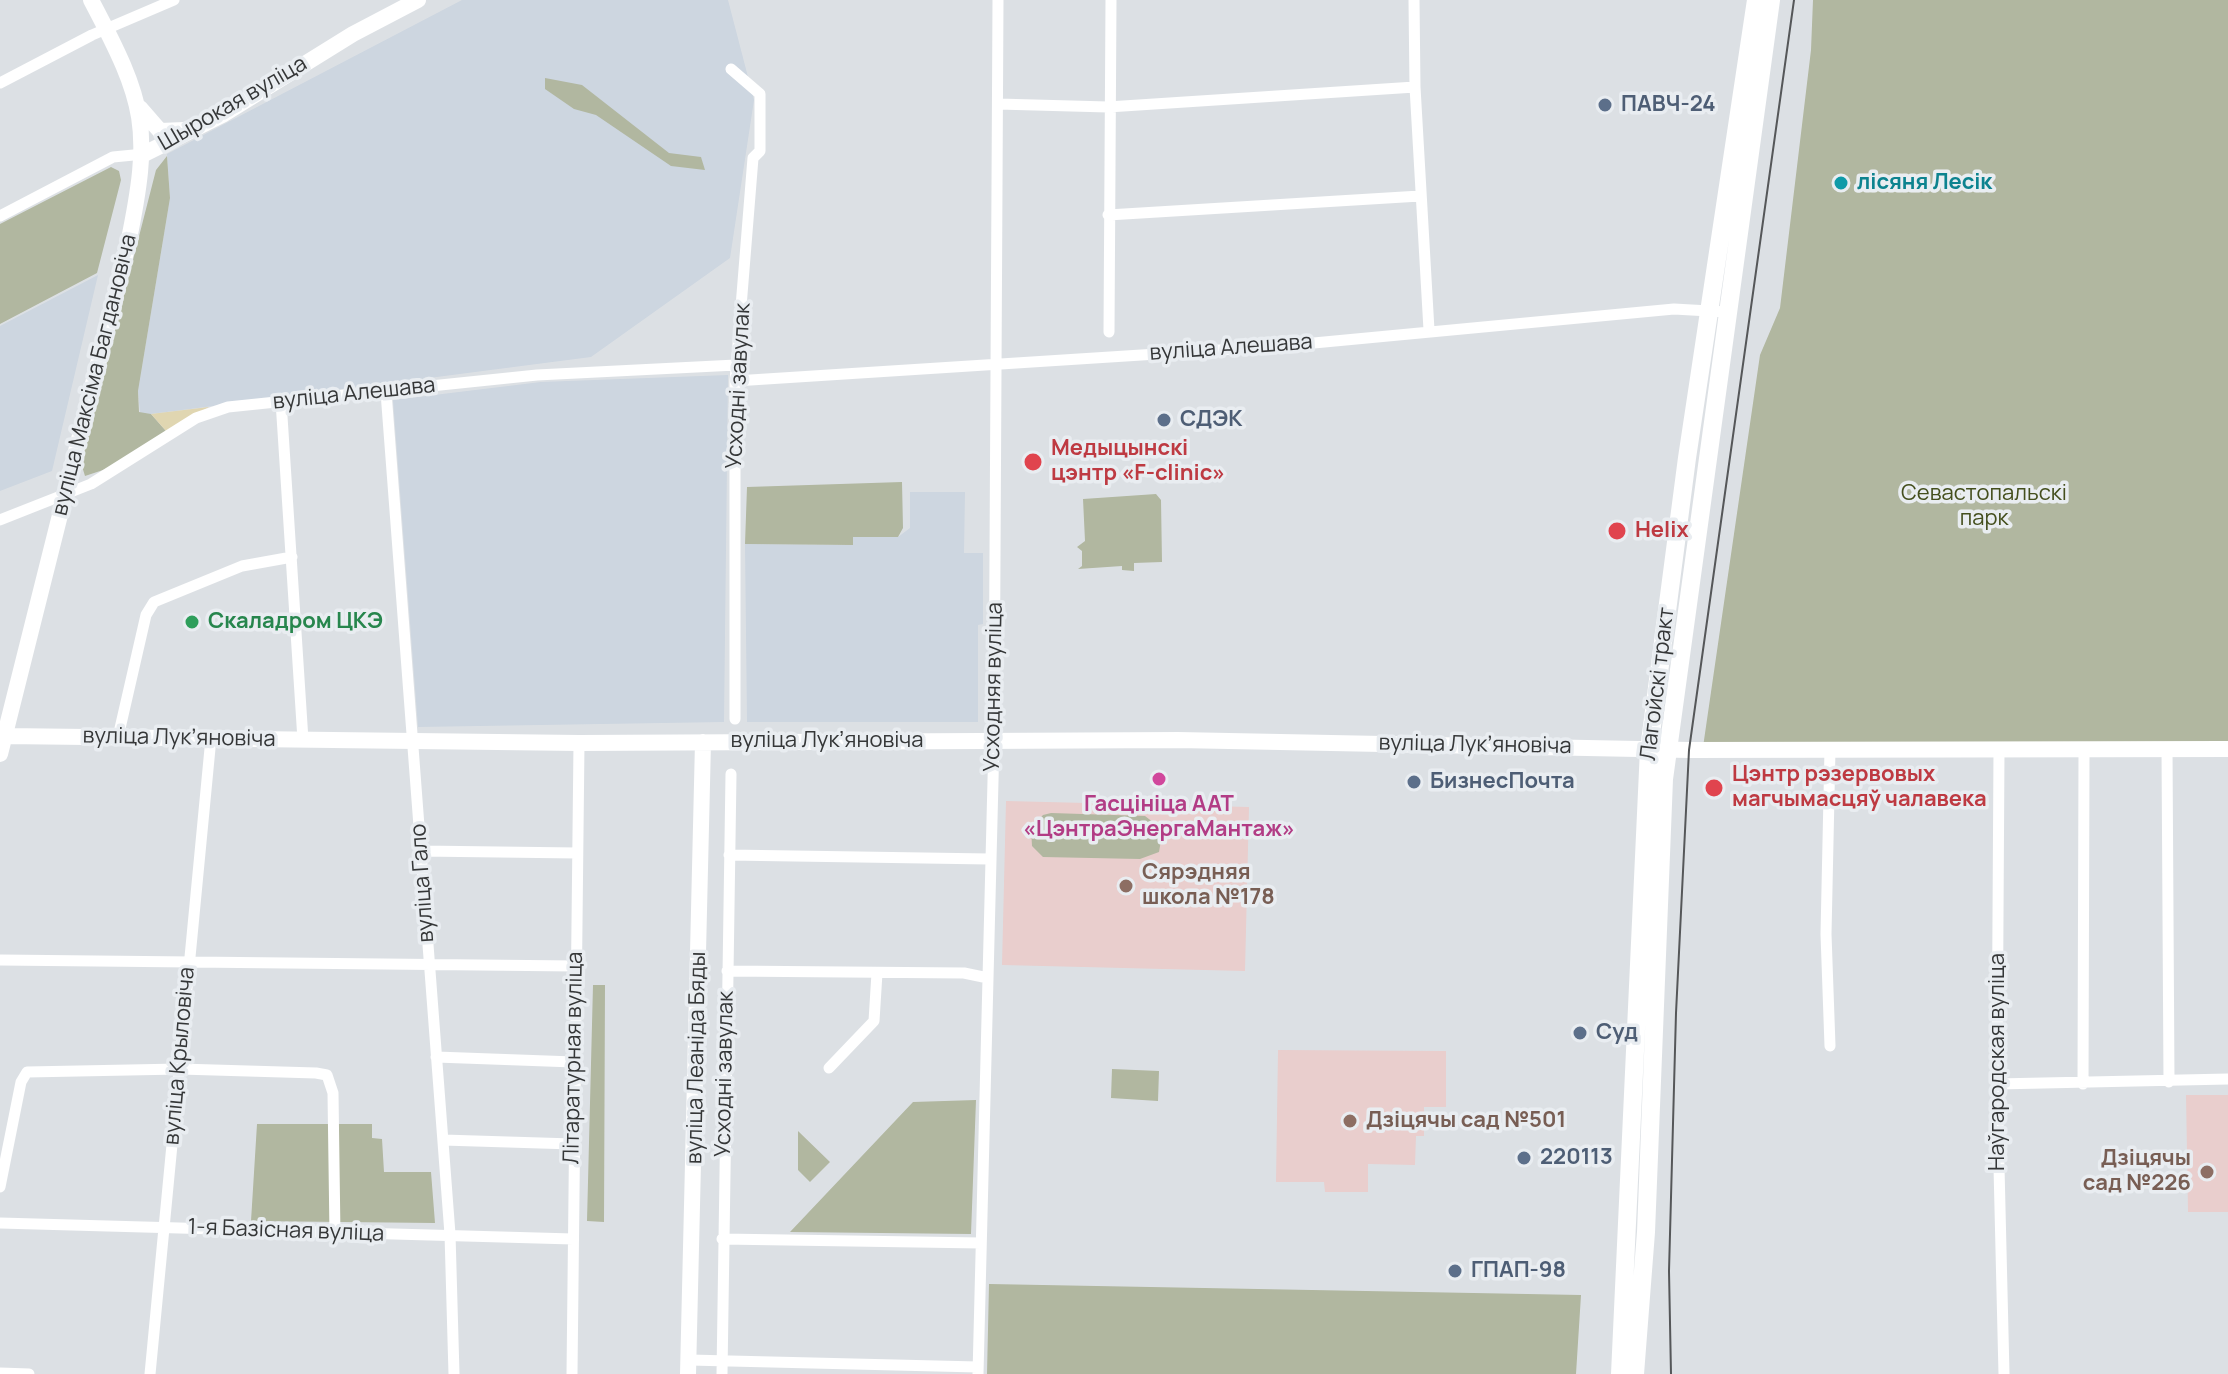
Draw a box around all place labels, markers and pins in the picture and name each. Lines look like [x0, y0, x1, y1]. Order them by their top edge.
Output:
place label: ПАВЧ-24 [1621, 92, 1716, 118]
marker: ПАВЧ-24 [1596, 96, 1614, 114]
place label: лісяня Лесік [1857, 170, 1992, 196]
marker: лісяня Лесік [1832, 174, 1850, 192]
place label: СДЭК [1180, 407, 1242, 433]
marker: СДЭК [1155, 411, 1173, 429]
place label: Медыцынскі цэнтр «F-clinic» [1051, 436, 1225, 488]
marker: Медыцынскі цэнтр «F-clinic» [1022, 451, 1044, 473]
place label: Helix [1635, 518, 1689, 544]
marker: Helix [1606, 520, 1628, 542]
place label: Скаладром ЦКЭ [208, 609, 383, 635]
marker: Скаладром ЦКЭ [183, 613, 201, 631]
place label: Цэнтр рэзервовых магчымасцяў чалавека [1732, 762, 1987, 814]
place label: БизнесПочта [1430, 769, 1575, 795]
marker: Гасцініца ААТ «ЦэнтраЭнергаМантаж» [1150, 770, 1168, 788]
marker: БизнесПочта [1405, 773, 1423, 791]
marker: Цэнтр рэзервовых магчымасцяў чалавека [1703, 777, 1725, 799]
place label: Гасцініца ААТ «ЦэнтраЭнергаМантаж» [1023, 792, 1295, 844]
place label: Сярэдняя школа №178 [1142, 860, 1275, 912]
marker: Сярэдняя школа №178 [1117, 877, 1135, 895]
place label: Суд [1596, 1020, 1638, 1046]
marker: Суд [1571, 1024, 1589, 1042]
place label: Дзіцячы сад №501 [1366, 1108, 1566, 1134]
marker: Дзіцячы сад №501 [1341, 1112, 1359, 1130]
place label: 220113 [1540, 1145, 1613, 1171]
place label: Дзіцячы сад №226 [2083, 1146, 2191, 1198]
marker: 220113 [1515, 1149, 1533, 1167]
marker: Дзіцячы сад №226 [2198, 1163, 2216, 1181]
place label: ГПАП-98 [1471, 1258, 1566, 1284]
marker: ГПАП-98 [1446, 1262, 1464, 1280]

